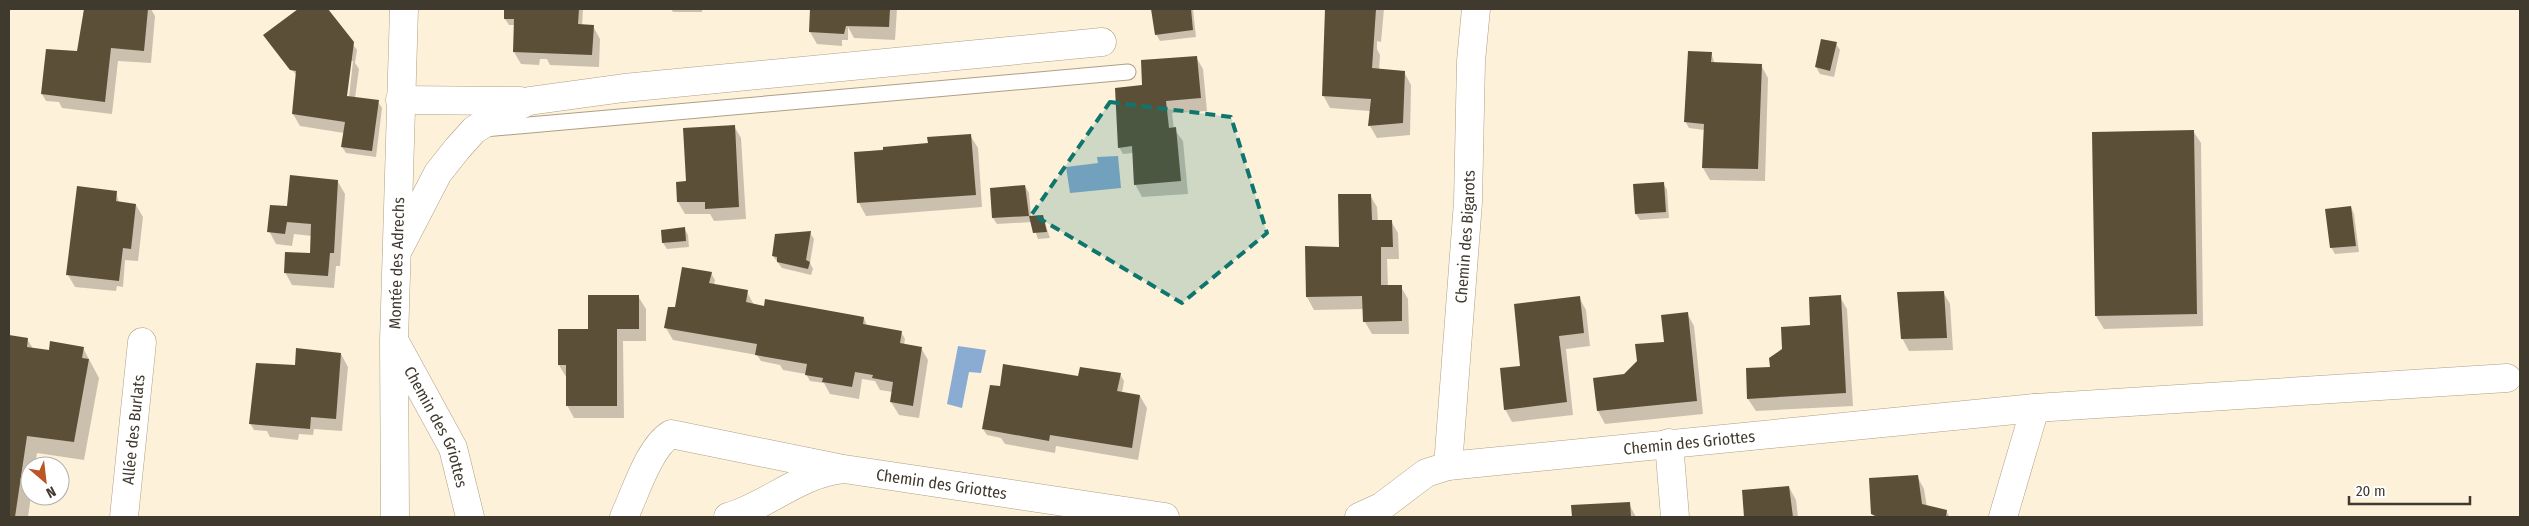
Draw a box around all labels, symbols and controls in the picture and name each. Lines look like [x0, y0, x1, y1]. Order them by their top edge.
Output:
street label: Chemin des Bigarots [1451, 170, 1479, 304]
street label: Montée des Adrechs [385, 197, 408, 329]
street label: Chemin des Griottes [400, 363, 471, 490]
street label: Allée des Burlats [118, 374, 149, 485]
street label: Chemin des Griottes [1623, 427, 1756, 459]
north arrow [20, 456, 70, 506]
street label: Chemin des Griottes [875, 465, 1009, 503]
scale bar [2349, 474, 2470, 506]
text: 20 m [2356, 482, 2386, 500]
text: N [43, 483, 59, 502]

